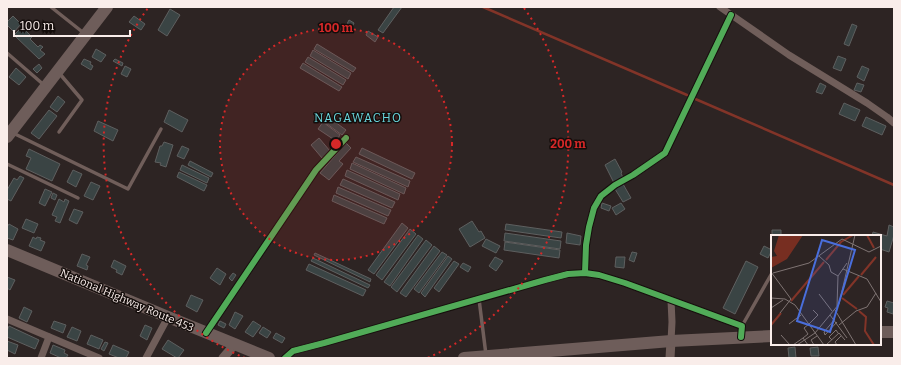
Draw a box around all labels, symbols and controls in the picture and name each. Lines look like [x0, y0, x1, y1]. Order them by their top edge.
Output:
scale bar [14, 12, 130, 38]
text: 100 m [20, 19, 55, 33]
text: 100 m [319, 21, 354, 35]
district label: NAGAWACHO [314, 111, 402, 125]
centre of rings [329, 137, 343, 151]
text: 200 m [550, 137, 586, 151]
inset map [771, 235, 881, 345]
street label: National Highway Route 453 [58, 266, 196, 335]

